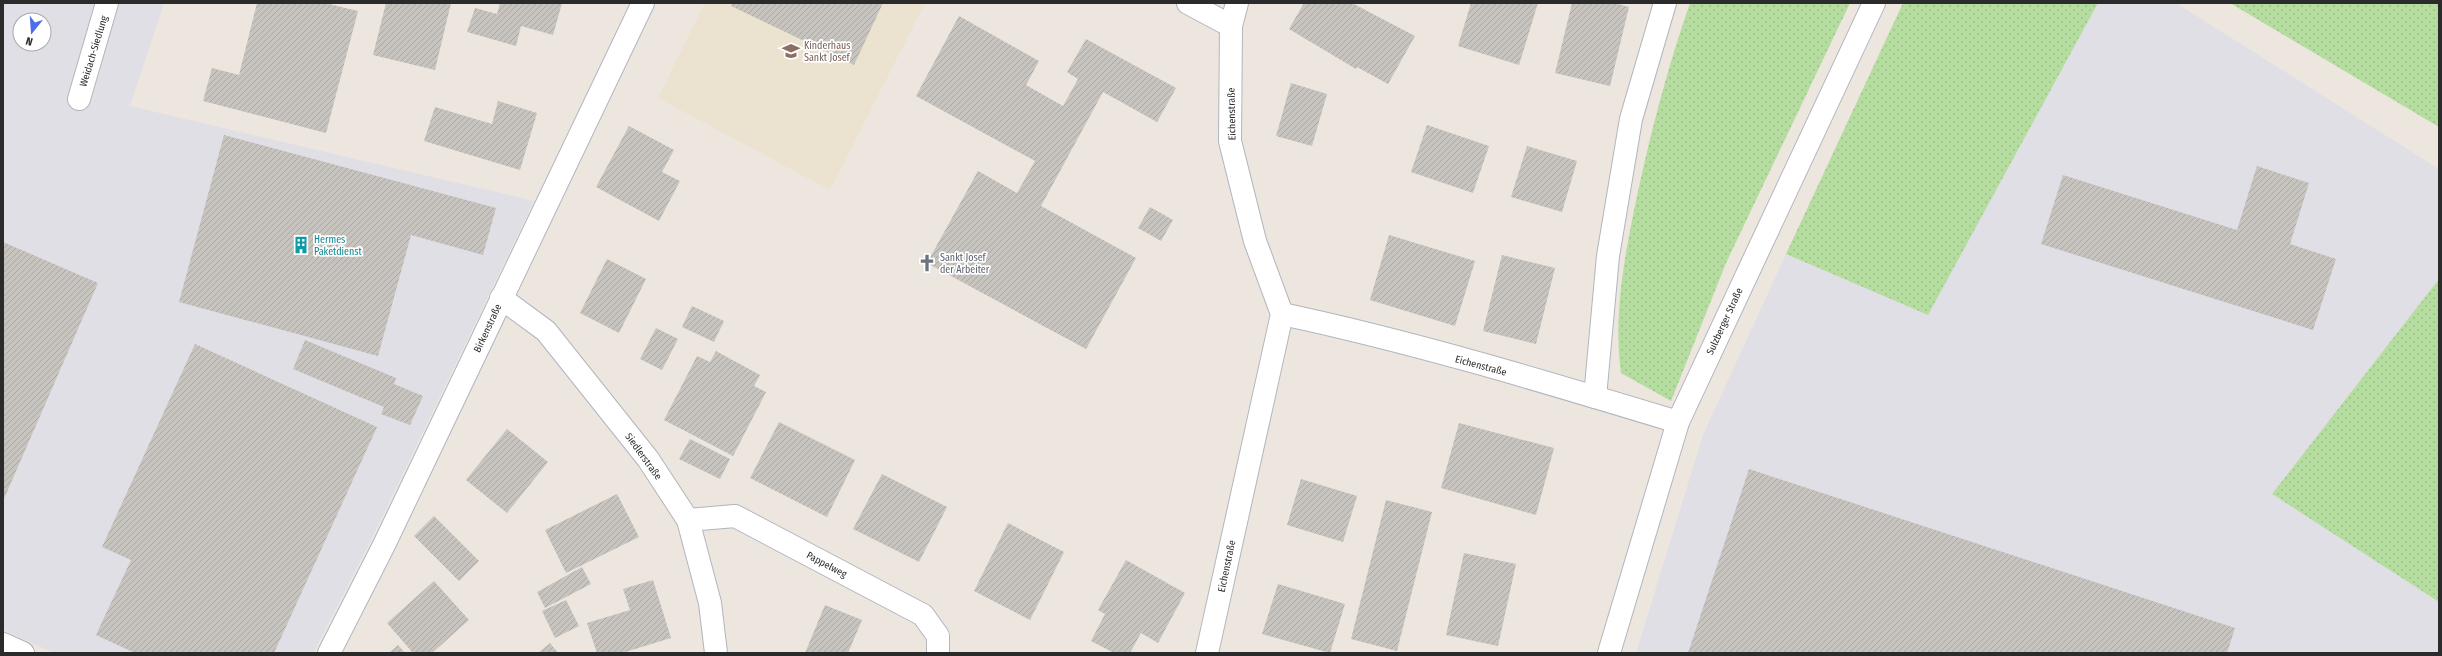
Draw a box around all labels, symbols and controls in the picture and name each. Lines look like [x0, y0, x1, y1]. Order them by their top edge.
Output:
north arrow [12, 12, 52, 52]
street label: Weidach-Siedlung [77, 14, 111, 88]
text: N [24, 34, 34, 48]
place label: Kinderhaus Sankt Josef [804, 40, 851, 64]
school or university icon: Kinderhaus Sankt Josef [781, 41, 801, 61]
street label: Eichenstraße [1226, 87, 1238, 141]
place label: Hermes Paketdienst [314, 234, 363, 258]
building icon: Hermes Paketdienst [291, 235, 311, 255]
place label: Sankt Josef der Arbeiter [940, 252, 990, 276]
church icon: Sankt Josef der Arbeiter [917, 253, 937, 273]
street label: Sulzberger Straße [1704, 286, 1746, 357]
street label: Birkenstraße [471, 302, 504, 355]
street label: Eichenstraße [1454, 353, 1508, 379]
street label: Siedlerstraße [622, 431, 664, 482]
street label: Eichenstraße [1216, 539, 1238, 593]
street label: Pappelweg [804, 549, 849, 581]

